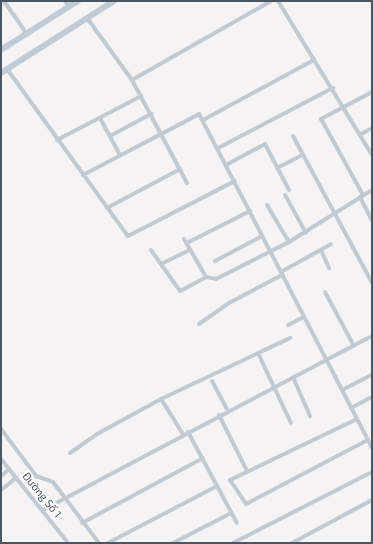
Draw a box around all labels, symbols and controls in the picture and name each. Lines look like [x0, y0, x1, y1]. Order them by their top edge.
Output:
street label: Đường Số 1 [20, 470, 64, 520]

